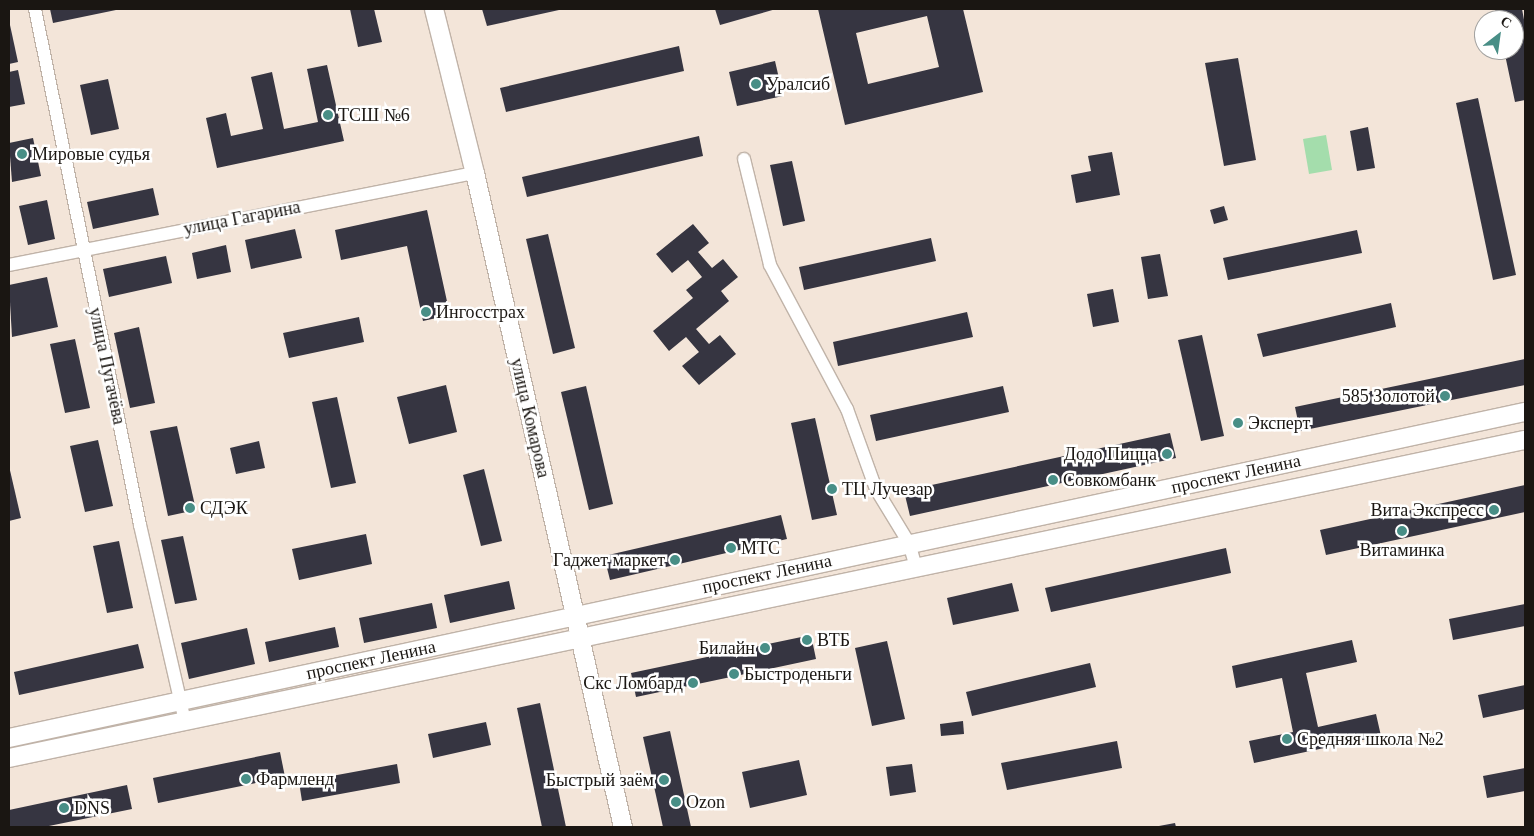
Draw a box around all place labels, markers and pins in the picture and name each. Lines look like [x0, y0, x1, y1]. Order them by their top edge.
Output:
place label: Уралсиб [766, 73, 830, 95]
marker: Уралсиб [750, 78, 762, 90]
place label: ТСШ №6 [338, 104, 410, 126]
marker: ТСШ №6 [322, 109, 334, 121]
place label: Мировые судья [32, 143, 150, 165]
marker: Мировые судья [16, 148, 28, 160]
place label: Ингосстрах [436, 301, 525, 323]
marker: Ингосстрах [420, 306, 432, 318]
place label: 585 Золотой [1342, 385, 1435, 407]
marker: 585 Золотой [1439, 390, 1451, 402]
place label: Эксперт [1248, 412, 1310, 434]
marker: Эксперт [1232, 417, 1244, 429]
place label: Додо Пицца [1064, 443, 1157, 465]
marker: Додо Пицца [1161, 448, 1173, 460]
place label: Совкомбанк [1063, 469, 1156, 491]
marker: Совкомбанк [1047, 474, 1059, 486]
place label: ТЦ Лучезар [842, 478, 933, 500]
marker: ТЦ Лучезар [826, 483, 838, 495]
place label: СДЭК [200, 497, 248, 519]
place label: Вита Экспресс [1371, 499, 1484, 521]
marker: СДЭК [184, 502, 196, 514]
marker: Вита Экспресс [1488, 504, 1500, 516]
marker: Витаминка [1396, 525, 1408, 537]
place label: МТС [741, 537, 780, 559]
place label: Витаминка [1360, 539, 1444, 561]
marker: МТС [725, 542, 737, 554]
place label: Гаджет маркет [553, 549, 665, 571]
marker: Гаджет маркет [669, 554, 681, 566]
place label: ВТБ [817, 629, 850, 651]
marker: ВТБ [801, 634, 813, 646]
place label: Билайн [699, 637, 755, 659]
marker: Билайн [759, 642, 771, 654]
place label: Быстроденьги [744, 663, 852, 685]
marker: Быстроденьги [728, 668, 740, 680]
place label: Скс Ломбард [583, 672, 683, 694]
marker: Скс Ломбард [687, 677, 699, 689]
place label: Средняя школа №2 [1297, 728, 1444, 750]
marker: Средняя школа №2 [1281, 733, 1293, 745]
place label: Фармленд [256, 768, 334, 790]
place label: Быстрый заём [546, 769, 654, 791]
marker: Фармленд [240, 773, 252, 785]
marker: Быстрый заём [658, 774, 670, 786]
place label: Ozon [686, 791, 725, 813]
marker: Ozon [670, 796, 682, 808]
place label: DNS [74, 797, 110, 819]
marker: DNS [58, 802, 70, 814]

